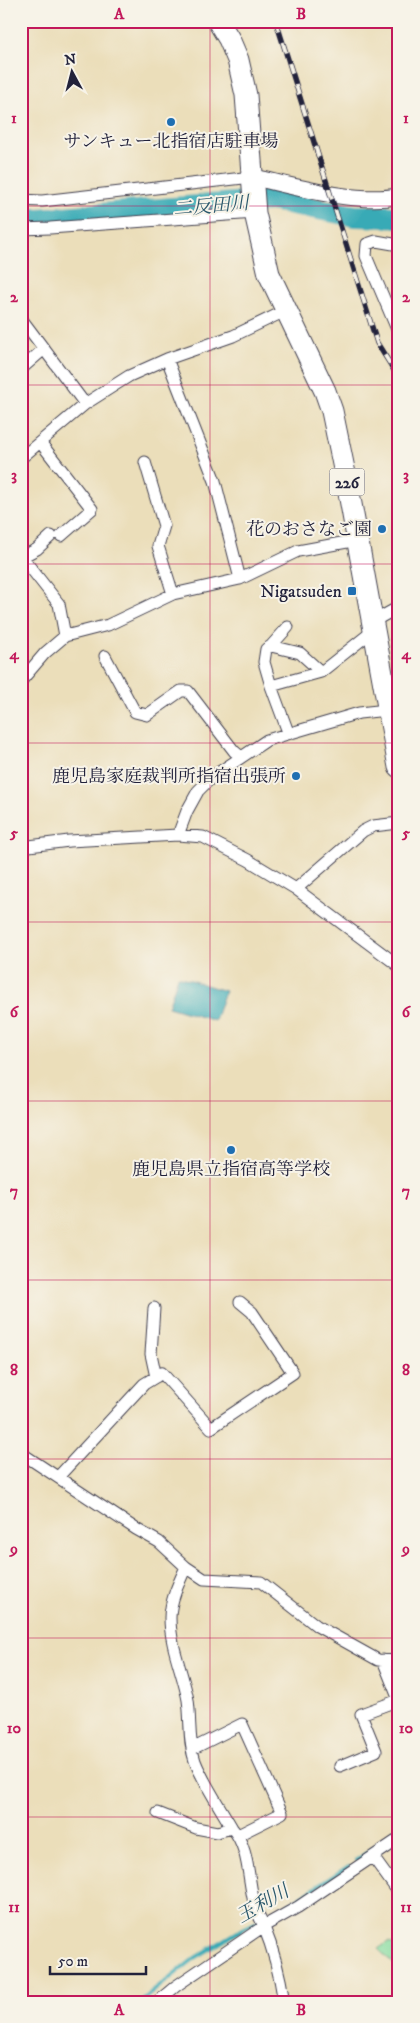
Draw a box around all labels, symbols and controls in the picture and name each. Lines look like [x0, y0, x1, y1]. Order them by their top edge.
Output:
text: A [113, 4, 125, 24]
text: B [296, 4, 306, 24]
north arrow [48, 48, 98, 98]
text: N [64, 50, 78, 70]
text: 1 [11, 108, 17, 128]
text: 1 [403, 108, 409, 128]
marker: サンキュー北指宿店駐車場 [165, 116, 177, 128]
place label: サンキュー北指宿店駐車場 [63, 131, 279, 153]
water label: 二反田川 [172, 192, 252, 221]
text: 2 [10, 287, 19, 307]
text: 2 [402, 287, 411, 307]
text: 3 [11, 465, 17, 485]
text: 3 [403, 465, 409, 485]
road number: 226 [330, 468, 364, 496]
place label: 花のおさなご園 [246, 519, 372, 541]
marker: 花のおさなご園 [376, 523, 388, 535]
place label: Nigatsuden [260, 581, 343, 603]
marker: Nigatsuden [346, 585, 358, 597]
text: 4 [8, 644, 19, 664]
text: 4 [400, 644, 411, 664]
place label: 鹿児島家庭裁判所指宿出張所 [52, 766, 286, 788]
marker: 鹿児島家庭裁判所指宿出張所 [290, 770, 302, 782]
text: 5 [9, 823, 18, 843]
text: 5 [401, 823, 410, 843]
text: 6 [10, 1002, 20, 1022]
text: 6 [402, 1002, 412, 1022]
marker: 鹿児島県立指宿高等学校 [225, 1144, 237, 1156]
place label: 鹿児島県立指宿高等学校 [132, 1159, 330, 1181]
text: 7 [10, 1181, 18, 1201]
text: 7 [402, 1181, 410, 1201]
text: 8 [10, 1360, 18, 1380]
text: 8 [402, 1360, 410, 1380]
text: 9 [9, 1539, 18, 1559]
text: 9 [401, 1539, 410, 1559]
text: 10 [7, 1718, 22, 1738]
text: 10 [399, 1718, 414, 1738]
water label: 玉利川 [232, 1879, 295, 1929]
text: 11 [8, 1897, 20, 1917]
text: 11 [400, 1897, 412, 1917]
scale bar [50, 1943, 146, 1975]
text: 50 m [58, 1952, 88, 1971]
text: A [113, 2000, 125, 2020]
text: B [296, 2000, 306, 2020]

